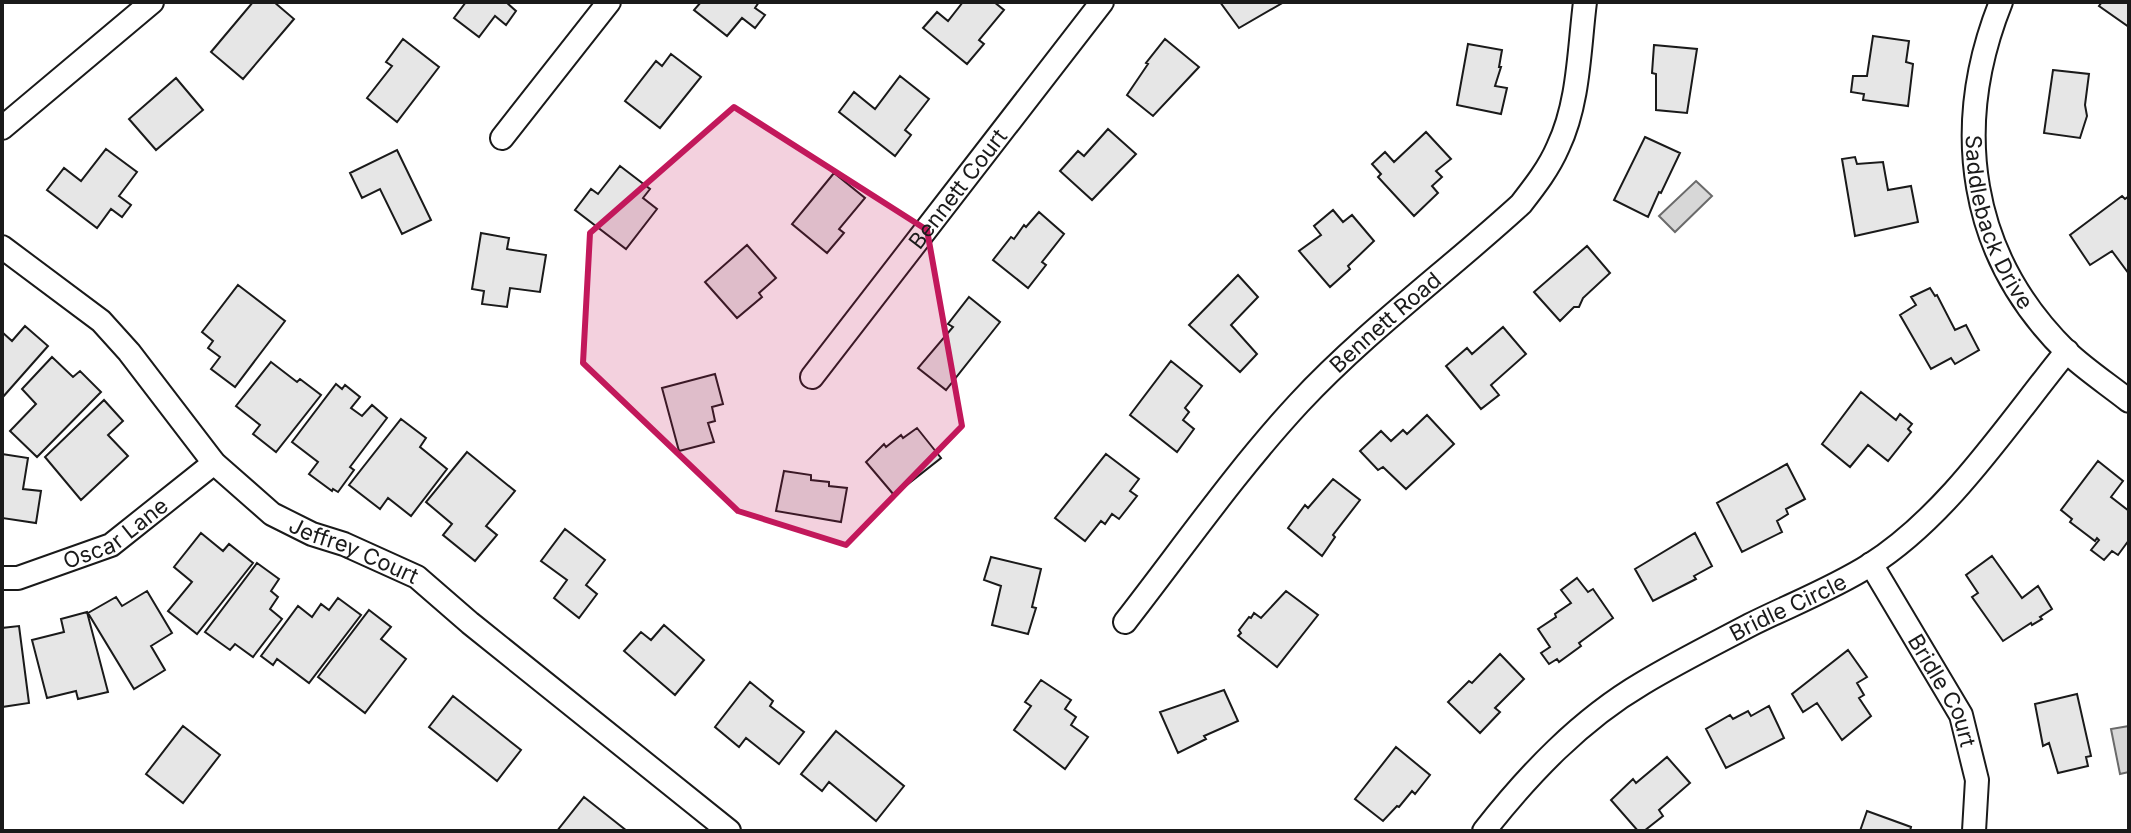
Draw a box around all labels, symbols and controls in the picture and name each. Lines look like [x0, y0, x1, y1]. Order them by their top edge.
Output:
street label: Bennett Court [903, 124, 1012, 254]
street label: Saddleback Drive [1961, 135, 2039, 314]
street label: Bennett Road [1324, 266, 1446, 378]
street label: Oscar Lane [59, 492, 173, 574]
street label: Jeffrey Court [285, 512, 423, 589]
street label: Bridle Circle [1725, 568, 1851, 646]
street label: Bridle Court [1903, 629, 1981, 750]

